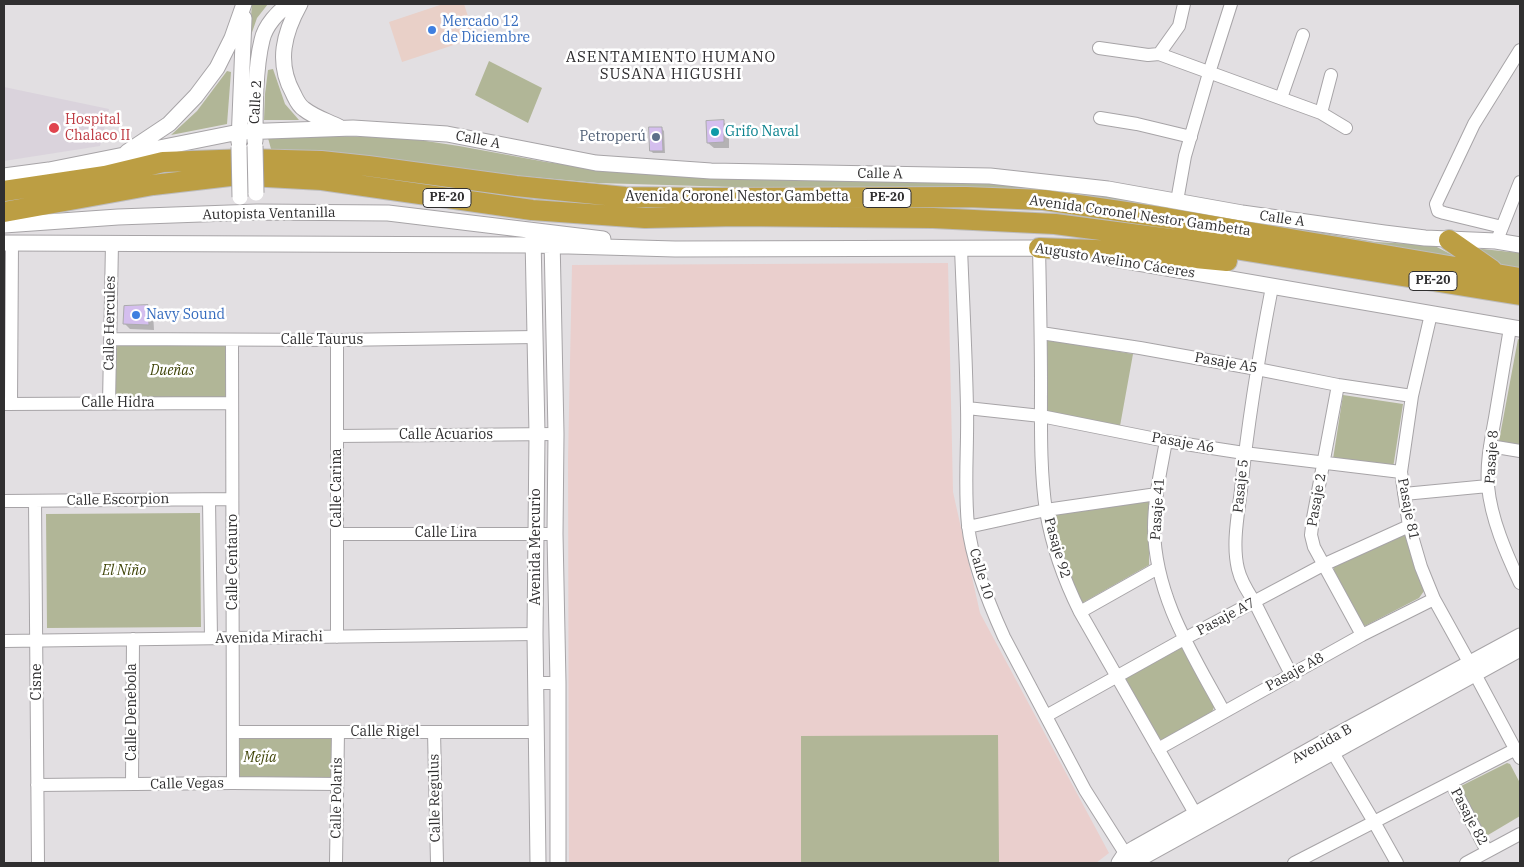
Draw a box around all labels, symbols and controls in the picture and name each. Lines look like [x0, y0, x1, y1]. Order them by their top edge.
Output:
place label: Mercado 12 de Diciembre [442, 14, 530, 46]
marker: Mercado 12 de Diciembre [426, 24, 438, 36]
district label: ASENTAMIENTO HUMANO SUSANA HIGUSHI [563, 49, 779, 84]
street label: Calle 2 [246, 80, 266, 124]
place label: Hospital Chalaco II [65, 112, 130, 144]
marker: Hospital Chalaco II [47, 121, 61, 135]
place label: Grifo Naval [725, 124, 799, 140]
marker: Grifo Naval [709, 126, 721, 138]
street label: Calle A [454, 127, 502, 153]
place label: Petroperú [580, 129, 646, 145]
marker: Petroperú [650, 131, 662, 143]
street label: Calle A [857, 165, 903, 183]
road number: PE-20 [423, 188, 471, 208]
road number: PE-20 [863, 188, 911, 208]
street label: Avenida Coronel Nestor Gambetta [625, 189, 849, 205]
street label: Avenida Coronel Nestor Gambetta [1028, 192, 1252, 240]
street label: Autopista Ventanilla [202, 204, 336, 224]
street label: Calle A [1258, 208, 1306, 230]
street label: Augusto Avelino Cáceres [1034, 240, 1196, 282]
road number: PE-20 [1409, 272, 1457, 290]
street label: Calle Hercules [101, 275, 119, 371]
place label: Navy Sound [146, 307, 225, 323]
marker: Navy Sound [130, 309, 142, 321]
street label: Calle Taurus [281, 332, 363, 348]
street label: Pasaje A5 [1193, 349, 1259, 377]
park label: Dueñas [150, 363, 194, 379]
street label: Calle Hidra [81, 395, 155, 411]
street label: Calle Acuarios [399, 427, 493, 443]
street label: Pasaje A6 [1150, 429, 1216, 457]
street label: Pasaje 8 [1482, 429, 1502, 485]
street label: Calle Carina [329, 448, 345, 528]
street label: Pasaje 5 [1230, 458, 1252, 514]
street label: Pasaje 2 [1304, 472, 1330, 528]
street label: Pasaje 41 [1147, 477, 1169, 541]
street label: Pasaje 81 [1394, 477, 1422, 541]
street label: Avenida Mercurio [528, 488, 544, 606]
street label: Calle Escorpion [67, 491, 169, 509]
street label: Calle Centauro [225, 514, 241, 610]
street label: Pasaje 92 [1040, 516, 1074, 580]
street label: Calle Lira [415, 525, 477, 541]
street label: Calle 10 [965, 546, 997, 602]
park label: El Niño [102, 563, 146, 579]
street label: Pasaje A7 [1194, 595, 1258, 639]
street label: Avenida Mirachi [215, 629, 323, 647]
street label: Pasaje A8 [1263, 649, 1327, 695]
street label: Calle Denebola [124, 663, 140, 761]
street label: Cisne [29, 664, 45, 700]
street label: Avenida B [1289, 721, 1355, 767]
street label: Calle Rigel [351, 724, 419, 740]
park label: Mejía [243, 750, 277, 766]
street label: Calle Regulus [426, 754, 444, 842]
street label: Calle Polaris [328, 757, 346, 839]
street label: Calle Vegas [150, 775, 224, 793]
street label: Pasaje 82 [1447, 785, 1491, 849]

